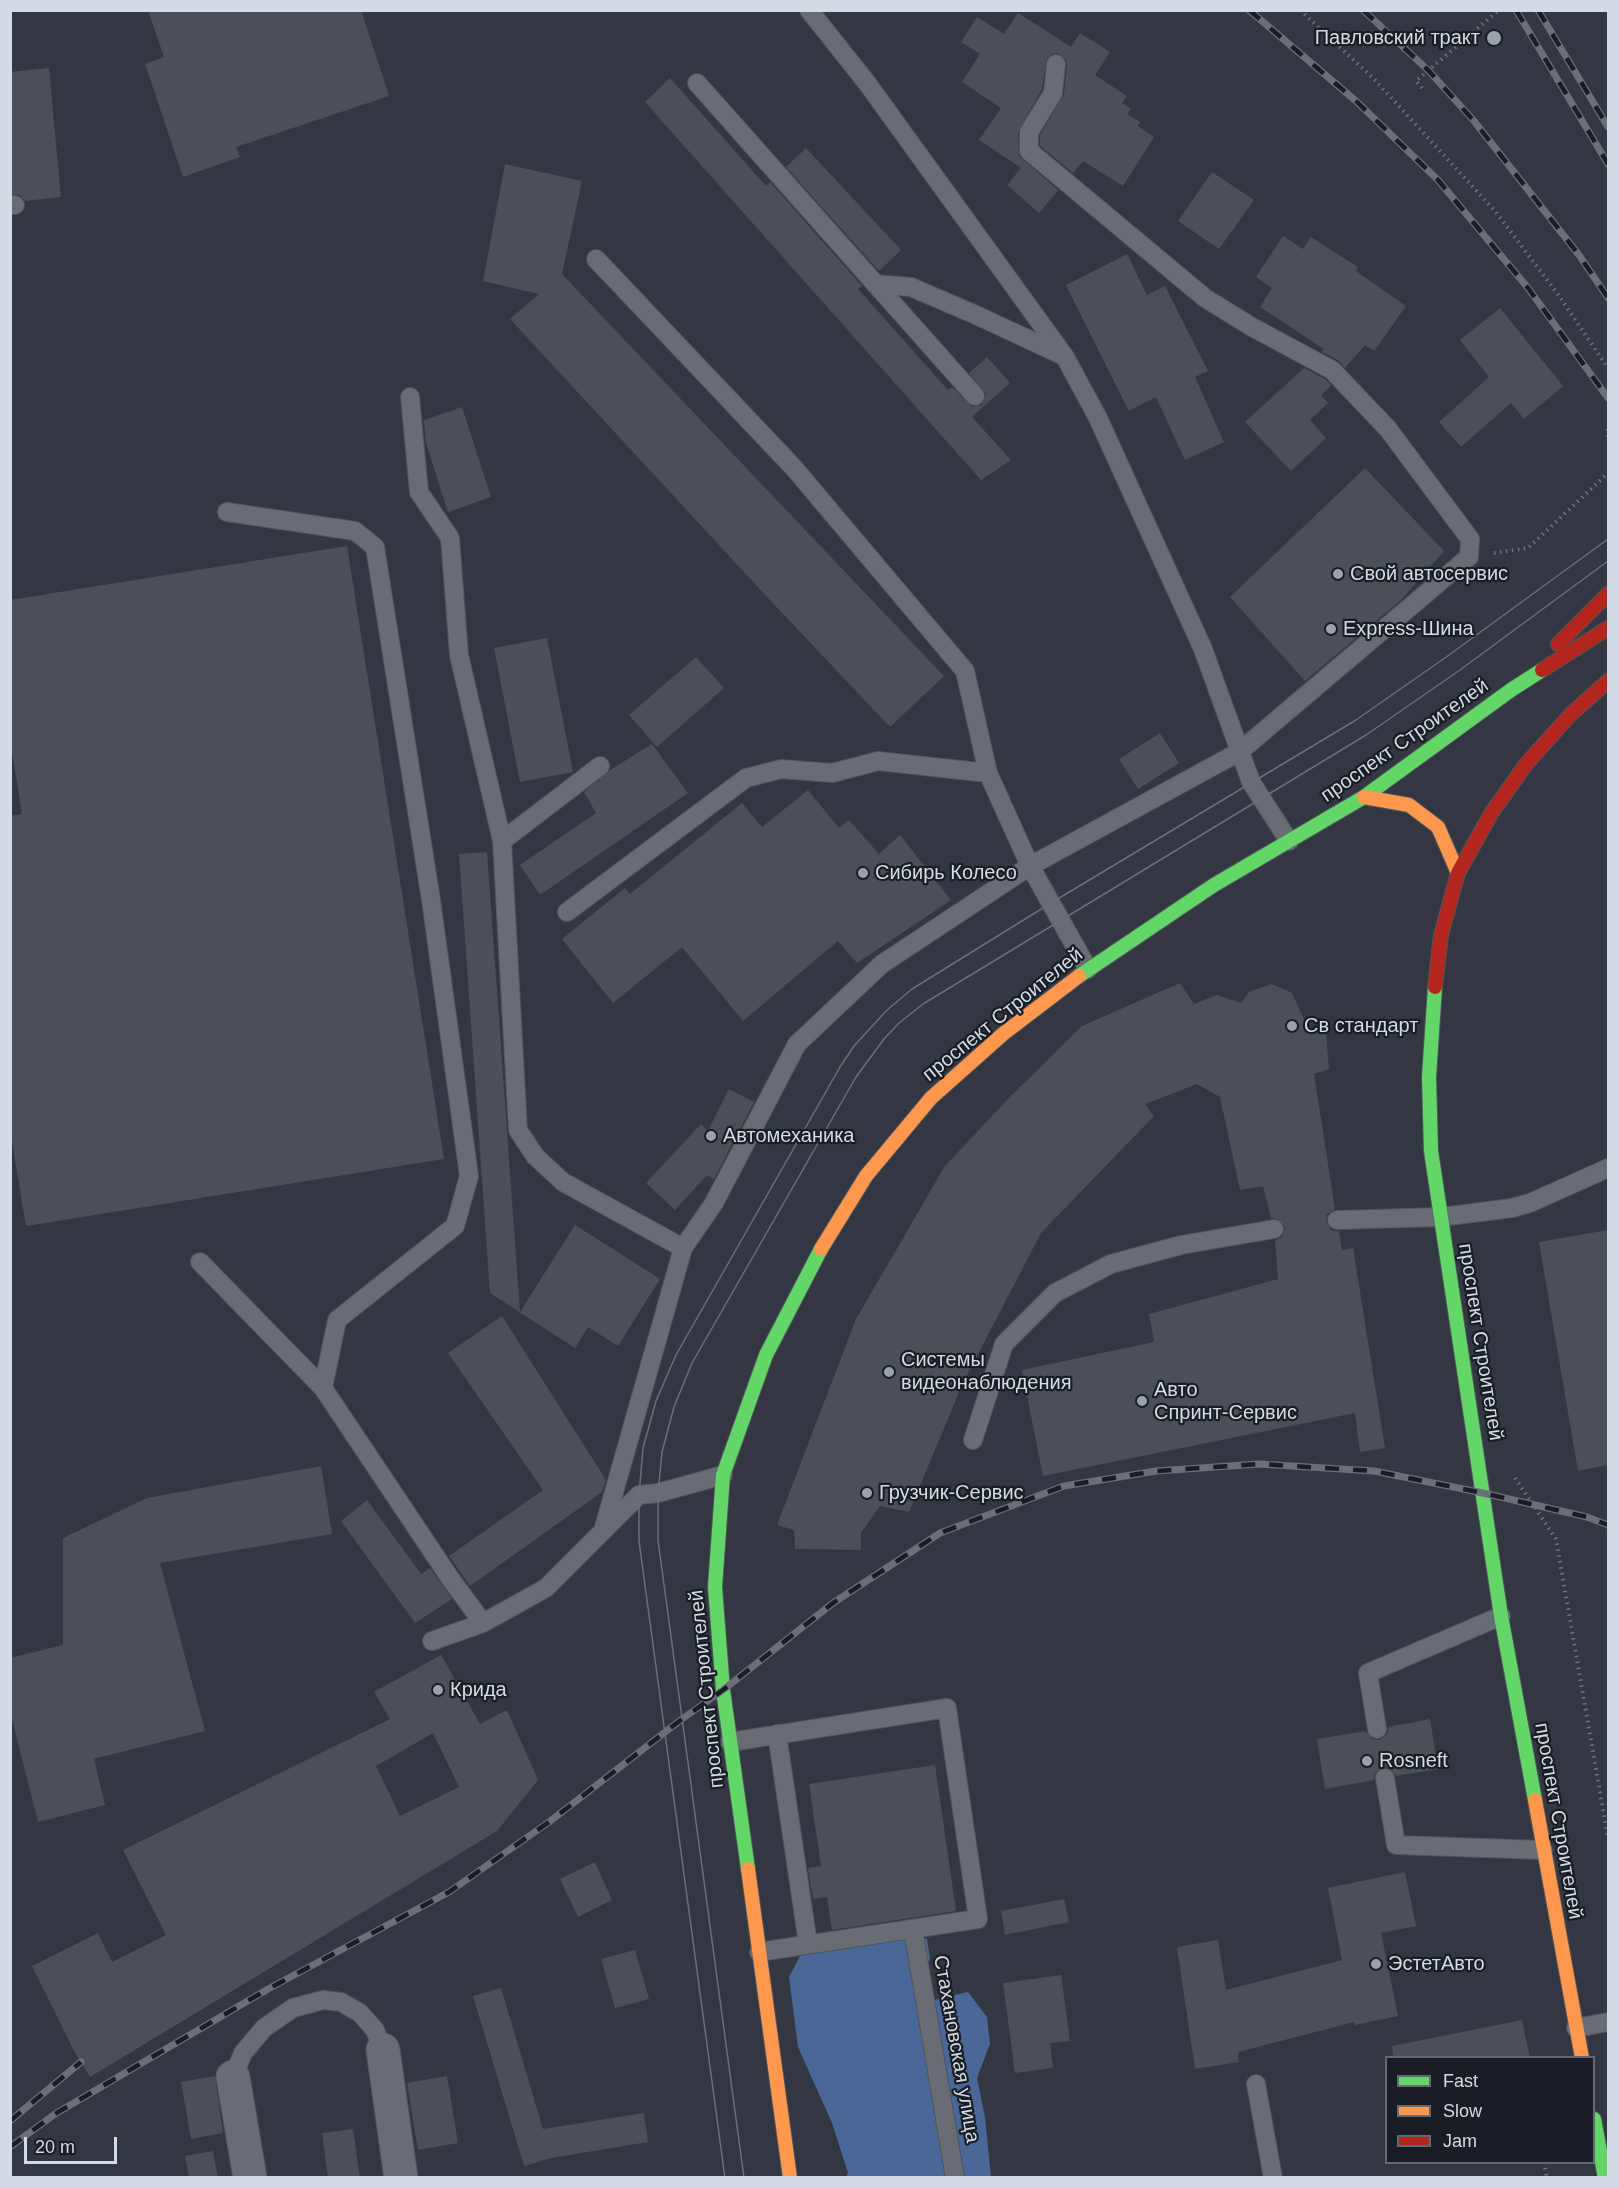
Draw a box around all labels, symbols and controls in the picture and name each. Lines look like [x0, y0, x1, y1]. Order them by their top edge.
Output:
place label: Павловский тракт [1315, 26, 1480, 50]
marker: Павловский тракт [1485, 29, 1503, 47]
place label: Свой автосервис [1350, 562, 1508, 586]
marker: Свой автосервис [1331, 567, 1345, 581]
place label: Express-Шина [1343, 617, 1474, 641]
marker: Express-Шина [1324, 622, 1338, 636]
street label: проспект Строителей [1317, 674, 1493, 808]
place label: Сибирь Колесо [875, 861, 1017, 885]
marker: Сибирь Колесо [856, 866, 870, 880]
street label: проспект Строителей [918, 943, 1088, 1087]
place label: Св стандарт [1304, 1014, 1418, 1038]
marker: Св стандарт [1285, 1019, 1299, 1033]
place label: Автомеханика [723, 1124, 854, 1148]
marker: Автомеханика [704, 1129, 718, 1143]
street label: проспект Строителей [1453, 1242, 1507, 1442]
place label: Системы видеонаблюдения [901, 1348, 1072, 1395]
marker: Системы видеонаблюдения [882, 1365, 896, 1379]
place label: Авто Спринт-Сервис [1154, 1378, 1297, 1425]
marker: Авто Спринт-Сервис [1135, 1394, 1149, 1408]
place label: Грузчик-Сервис [879, 1481, 1024, 1505]
marker: Грузчик-Сервис [860, 1486, 874, 1500]
street label: проспект Строителей [685, 1589, 729, 1789]
place label: Крида [450, 1678, 507, 1702]
marker: Крида [431, 1683, 445, 1697]
street label: проспект Строителей [1529, 1721, 1587, 1921]
place label: Rosneft [1379, 1749, 1448, 1773]
marker: Rosneft [1360, 1754, 1374, 1768]
place label: ЭстетАвто [1388, 1952, 1485, 1976]
street label: Стахановская улица [928, 1954, 984, 2144]
marker: ЭстетАвто [1369, 1957, 1383, 1971]
legend [1385, 2056, 1595, 2164]
text: Fast [1443, 2071, 1478, 2091]
text: Slow [1443, 2101, 1482, 2121]
scale bar [27, 2125, 120, 2163]
text: Jam [1443, 2131, 1477, 2151]
text: 20 m [35, 2137, 75, 2157]

